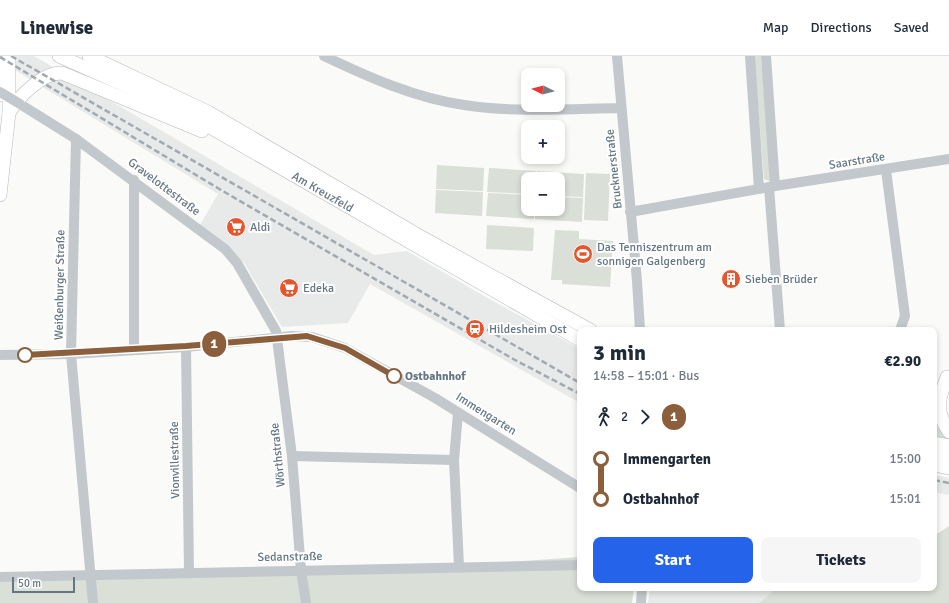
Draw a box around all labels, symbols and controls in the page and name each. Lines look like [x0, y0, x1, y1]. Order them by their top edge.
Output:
text: Linewise [20, 16, 93, 40]
text: Map [763, 19, 789, 36]
text: Directions [811, 19, 872, 36]
text: Saved [894, 19, 929, 36]
north arrow [521, 68, 565, 112]
map controls [521, 68, 565, 216]
button: + [521, 120, 565, 164]
street label: Brucknerstraße [602, 128, 626, 210]
street label: Saarstraße [828, 149, 886, 173]
street label: Gravelottestraße [125, 155, 203, 219]
street label: Am Kreuzfeld [289, 168, 356, 215]
button: − [521, 172, 565, 216]
supermarket icon: Aldi [225, 216, 247, 238]
place label: Aldi [250, 220, 270, 235]
street label: Weißenburger Straße [52, 230, 68, 340]
place label: Das Tenniszentrum am sonnigen Galgenberg [597, 240, 712, 269]
sports icon: Das Tenniszentrum am sonnigen Galgenberg [572, 243, 594, 265]
building icon: Sieben Brüder [720, 268, 742, 290]
place label: Sieben Brüder [745, 272, 818, 287]
supermarket icon: Edeka [278, 277, 300, 299]
place label: Edeka [303, 281, 334, 296]
station icon: Hildesheim Ost [464, 318, 486, 340]
place label: Hildesheim Ost [489, 322, 567, 337]
line badge: 1 [201, 331, 227, 357]
text: 1 [210, 335, 218, 352]
text: 3 min [593, 339, 646, 366]
unlabelled marker [17, 347, 33, 363]
text: €2.90 [884, 352, 921, 370]
marker: Ostbahnhof [386, 368, 402, 384]
text: 14:58 – 15:01 · Bus [593, 368, 699, 384]
place label: Ostbahnhof [405, 369, 466, 384]
street label: Immengarten [453, 389, 519, 439]
icon: walk [593, 406, 615, 428]
icon: forward [634, 406, 656, 428]
text: 1 [670, 408, 678, 425]
text: 2 [621, 409, 628, 425]
street label: Vionvillestraße [167, 421, 183, 499]
street label: Wörthstraße [267, 422, 289, 488]
text: Immengarten [623, 450, 711, 468]
text: 15:00 [889, 451, 921, 467]
text: Ostbahnhof [623, 490, 699, 508]
text: 15:01 [889, 491, 921, 507]
button: Start [593, 537, 753, 583]
button: Tickets [761, 537, 921, 583]
street label: Sedanstraße [257, 549, 323, 565]
scale bar [12, 575, 75, 594]
text: 50 m [18, 577, 41, 590]

